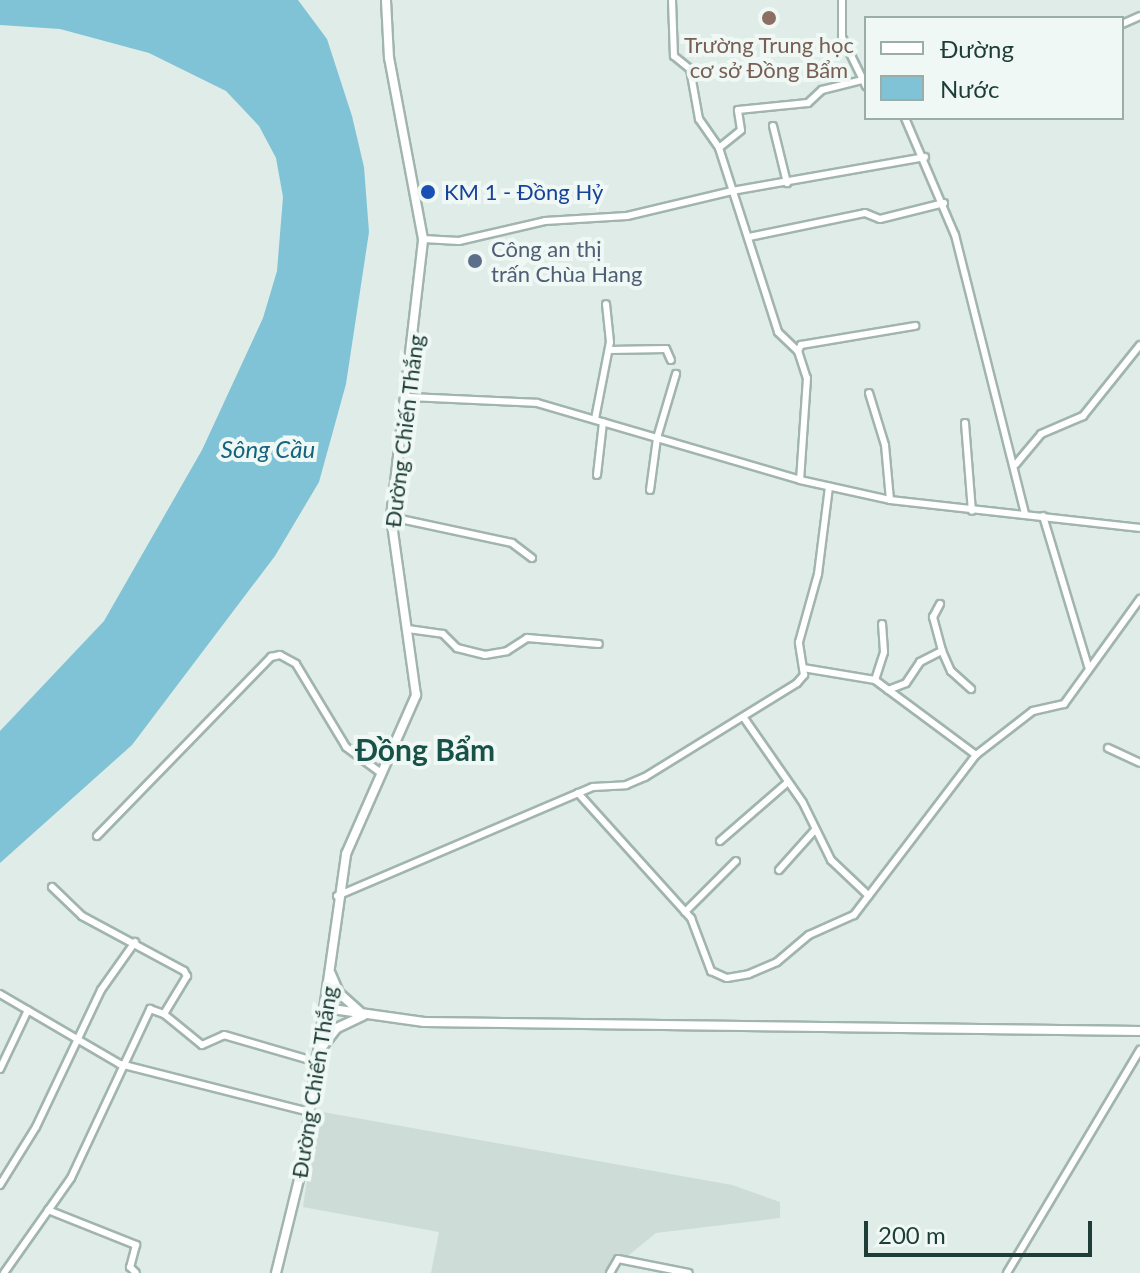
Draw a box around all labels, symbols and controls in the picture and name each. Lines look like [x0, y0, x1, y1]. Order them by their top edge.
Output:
marker: Trường Trung học cơ sở Đồng Bẩm [760, 9, 778, 27]
legend [864, 16, 1124, 120]
place label: Trường Trung học cơ sở Đồng Bẩm [684, 31, 854, 82]
text: Đường [940, 34, 1014, 63]
text: Nước [940, 74, 999, 103]
place label: KM 1 - Đồng Hỷ [444, 179, 603, 205]
marker: KM 1 - Đồng Hỷ [419, 183, 437, 201]
place label: Công an thị trấn Chùa Hang [491, 235, 642, 286]
marker: Công an thị trấn Chùa Hang [466, 252, 484, 270]
street label: Đường Chiến Thắng [379, 333, 429, 529]
water label: Sông Cầu [221, 435, 315, 463]
district label: Đồng Bẩm [355, 731, 495, 767]
street label: Đường Chiến Thắng [286, 984, 342, 1180]
scale bar [868, 1205, 1096, 1255]
text: 200 m [878, 1220, 946, 1249]

